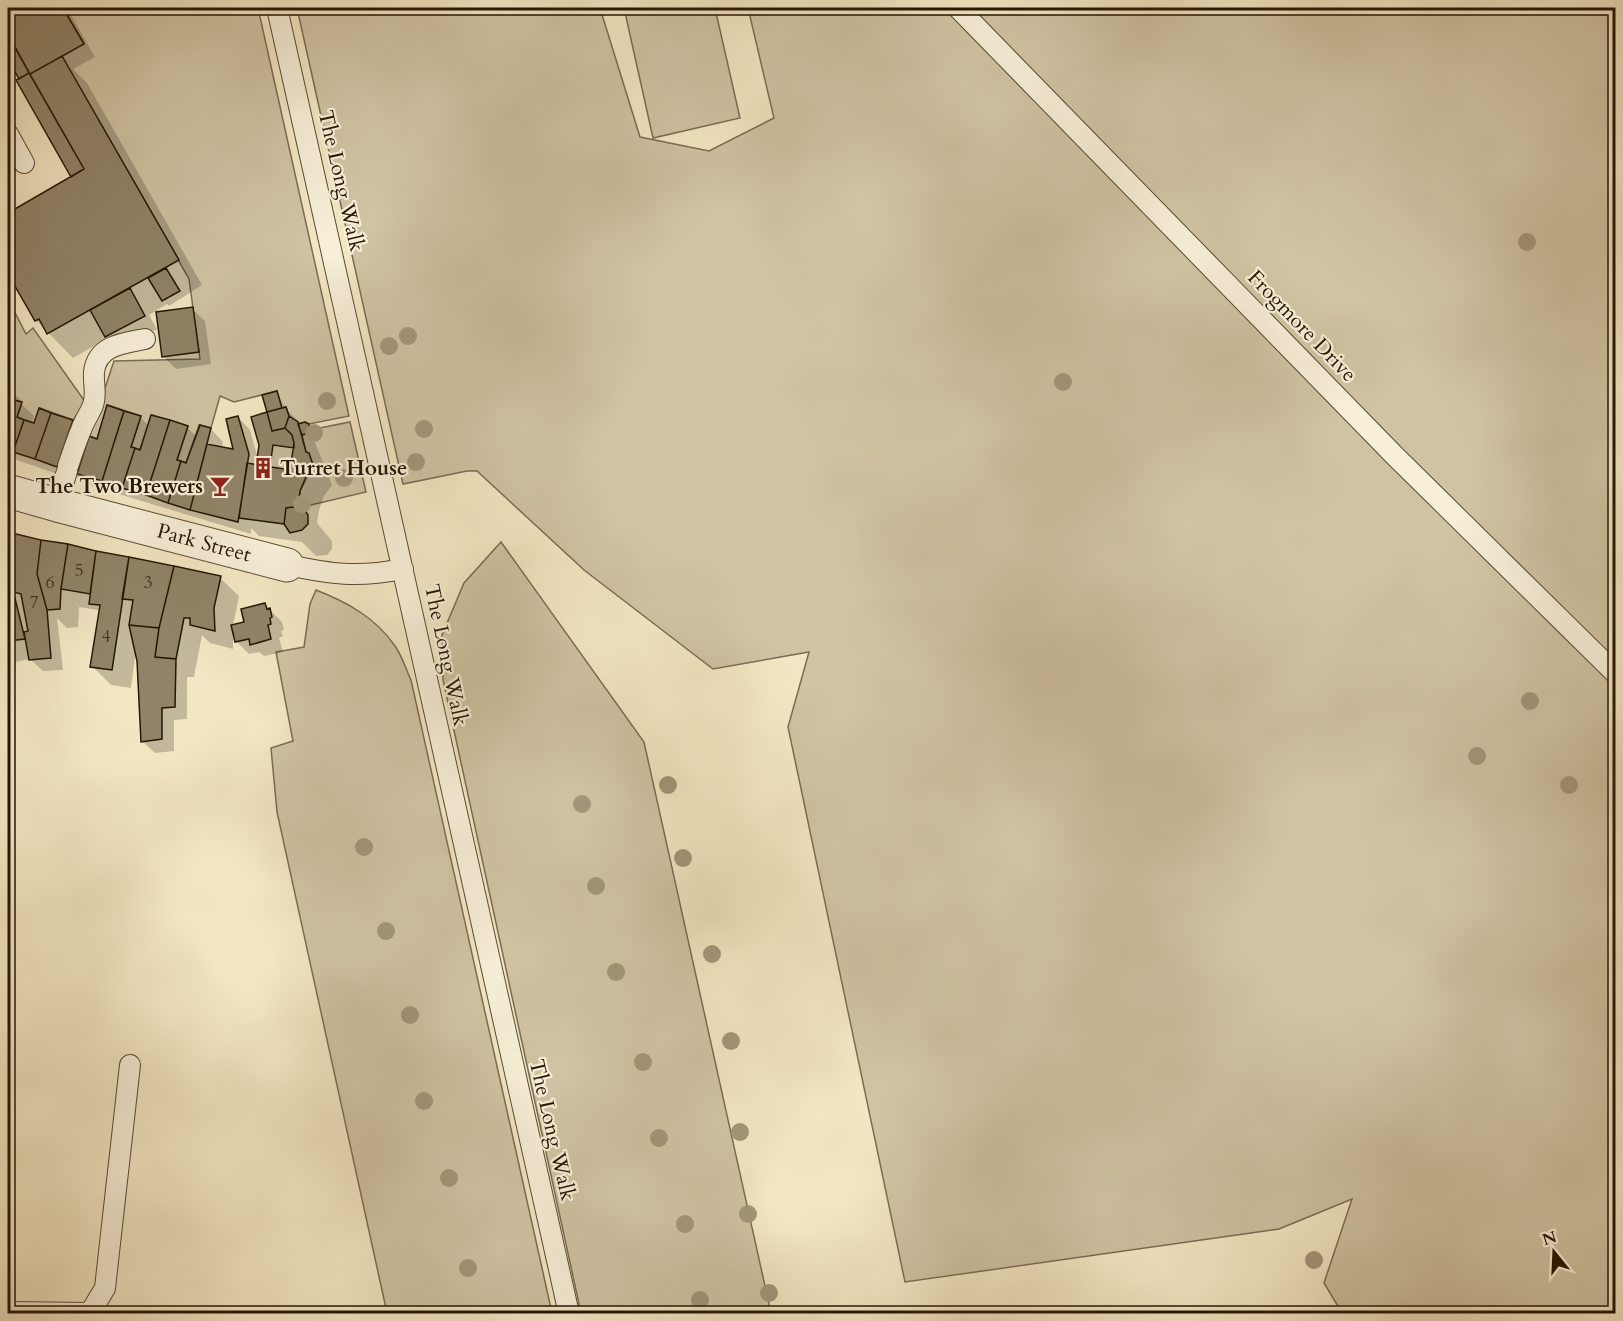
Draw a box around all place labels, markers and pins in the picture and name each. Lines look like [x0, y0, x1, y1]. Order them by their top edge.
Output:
place label: Turret House [280, 454, 408, 483]
building icon: Turret House [251, 456, 275, 480]
place label: The Two Brewers [35, 472, 203, 501]
bar icon: The Two Brewers [208, 474, 232, 498]

